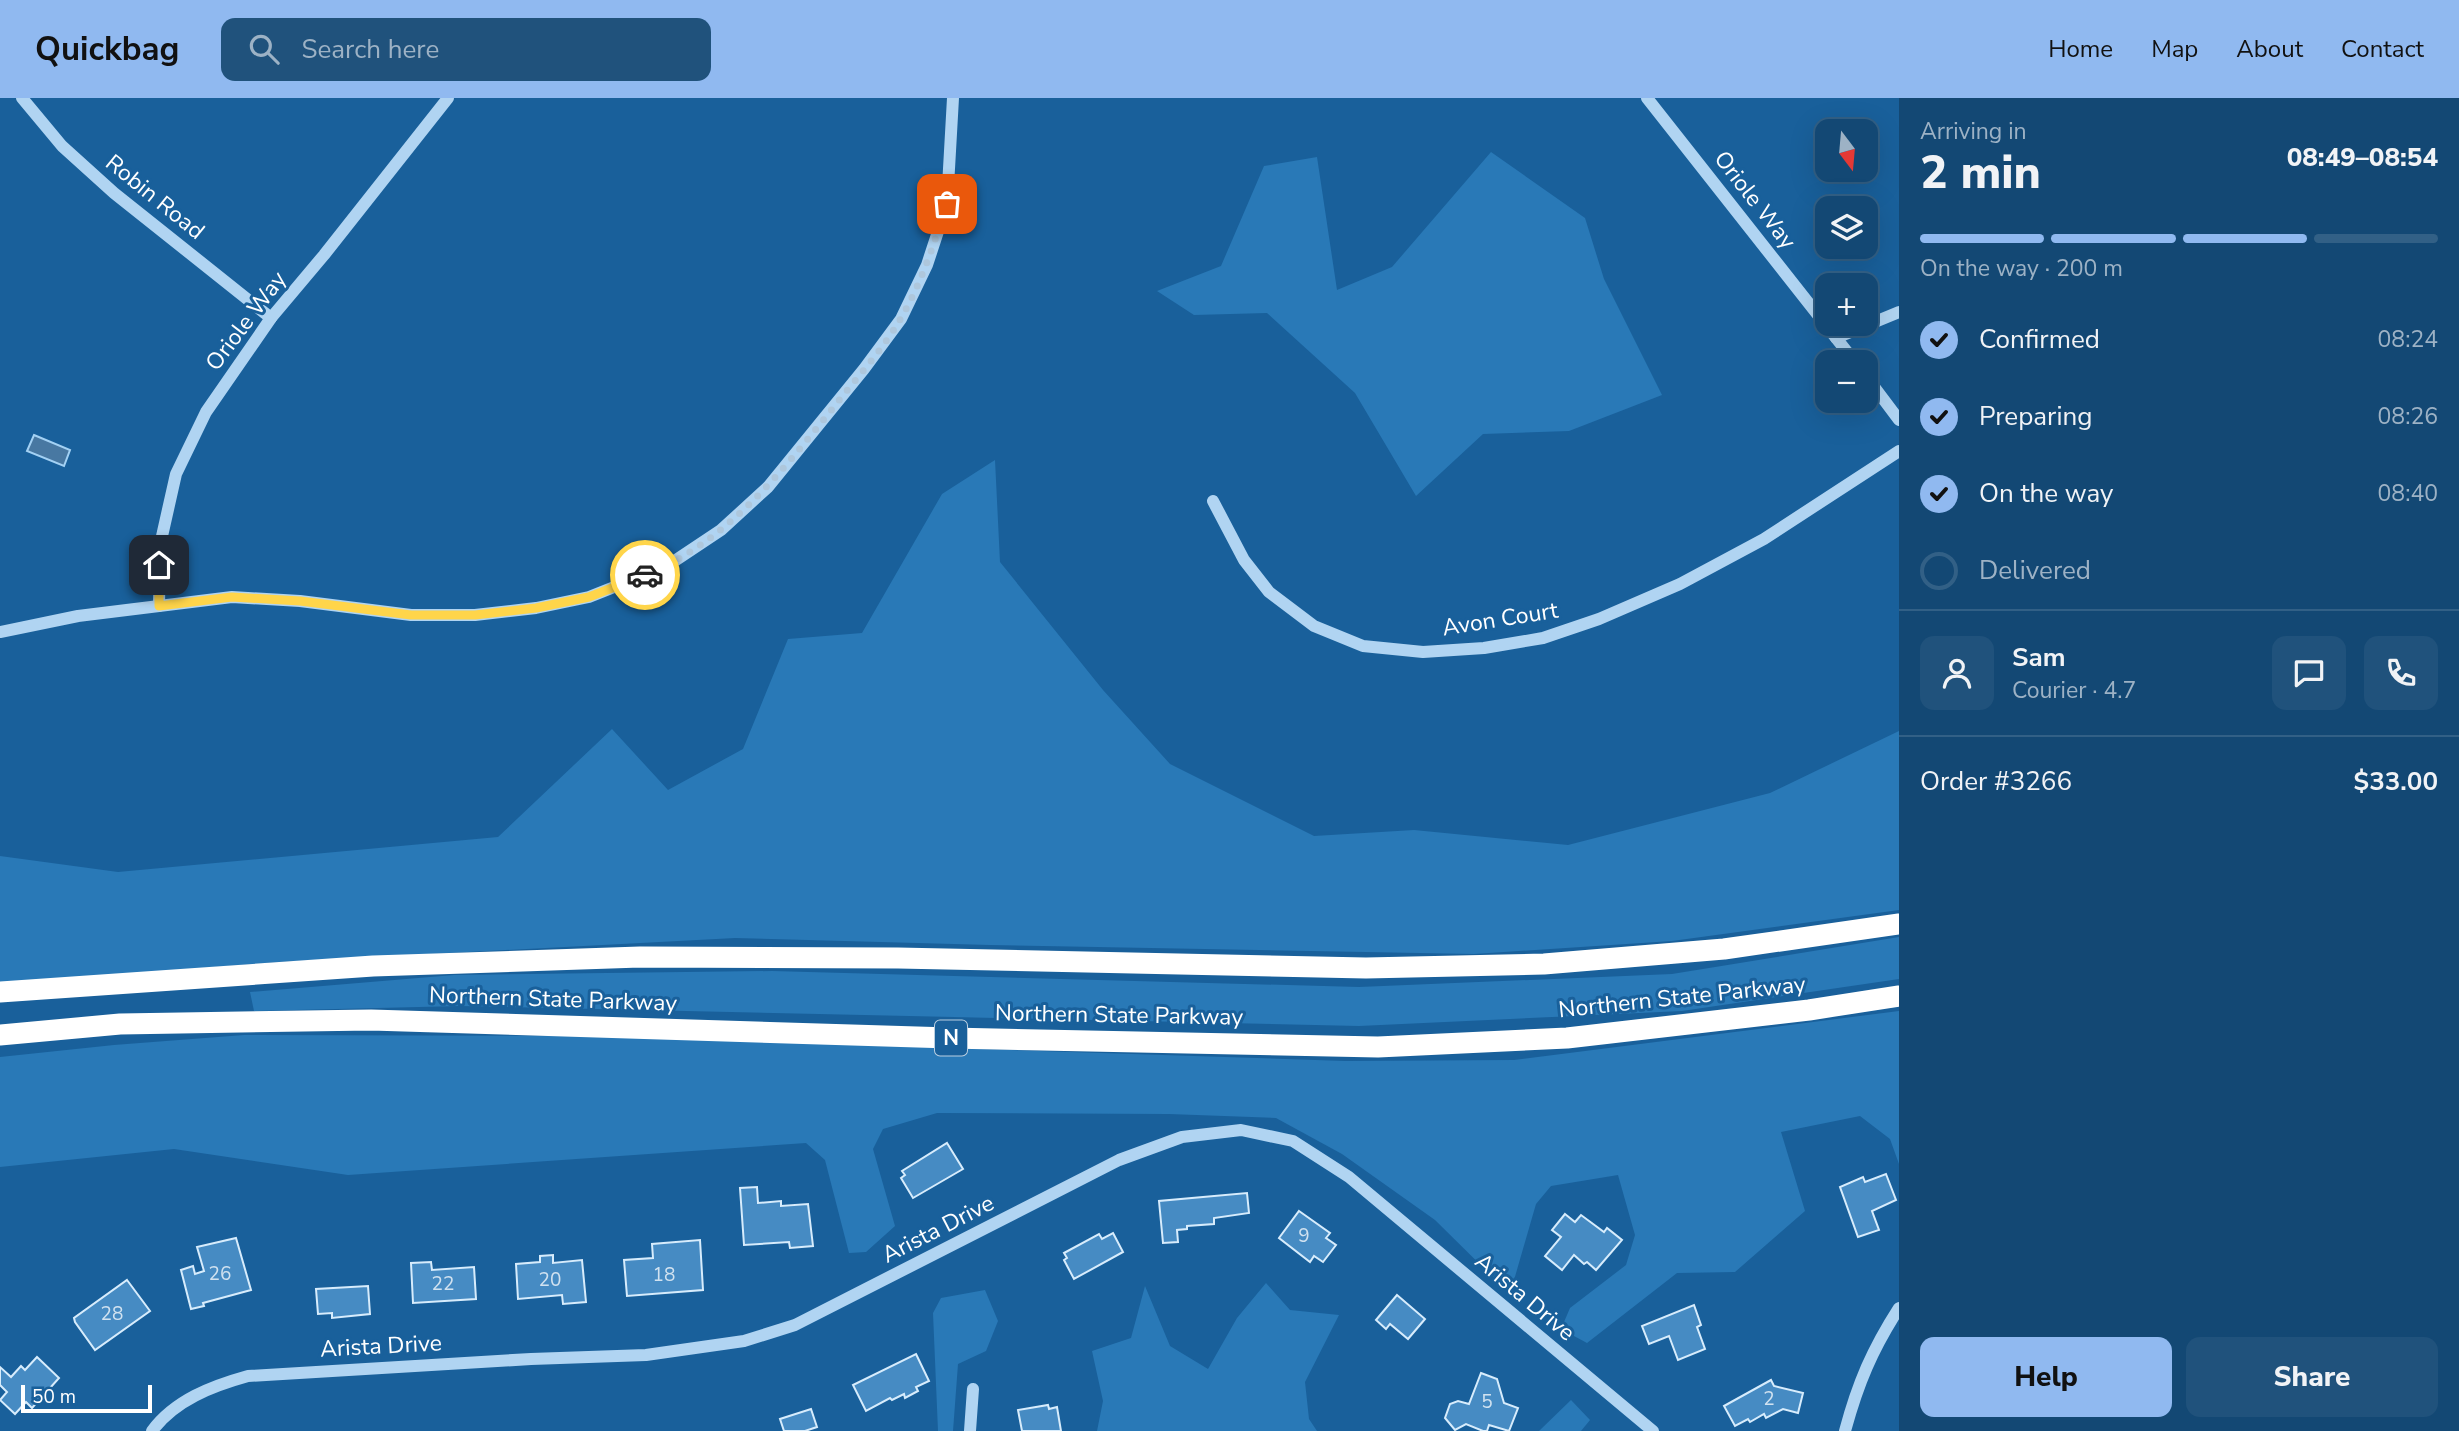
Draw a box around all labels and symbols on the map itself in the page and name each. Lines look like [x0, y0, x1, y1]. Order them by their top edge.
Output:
north arrow [1815, 119, 1878, 182]
street label: Oriole Way [1707, 144, 1803, 256]
street label: Robin Road [99, 147, 211, 247]
pin [917, 174, 977, 234]
street label: Oriole Way [198, 265, 294, 377]
pin [129, 535, 189, 595]
courier [610, 540, 680, 610]
street label: Avon Court [1440, 594, 1561, 643]
street label: Northern State Parkway [1557, 969, 1807, 1025]
street label: Northern State Parkway [428, 979, 678, 1019]
street label: Northern State Parkway [995, 997, 1244, 1033]
road number: N [935, 1020, 967, 1056]
street label: Arista Drive [877, 1187, 999, 1271]
house number: 9 [1298, 1223, 1310, 1249]
street label: Arista Drive [1468, 1246, 1582, 1348]
house number: 26 [209, 1261, 231, 1287]
house number: 18 [653, 1262, 675, 1288]
house number: 20 [539, 1267, 561, 1293]
house number: 22 [432, 1271, 454, 1297]
house number: 28 [101, 1301, 123, 1327]
street label: Arista Drive [319, 1327, 443, 1365]
scale bar [21, 1382, 152, 1414]
house number: 2 [1763, 1386, 1775, 1412]
house number: 5 [1481, 1389, 1493, 1415]

